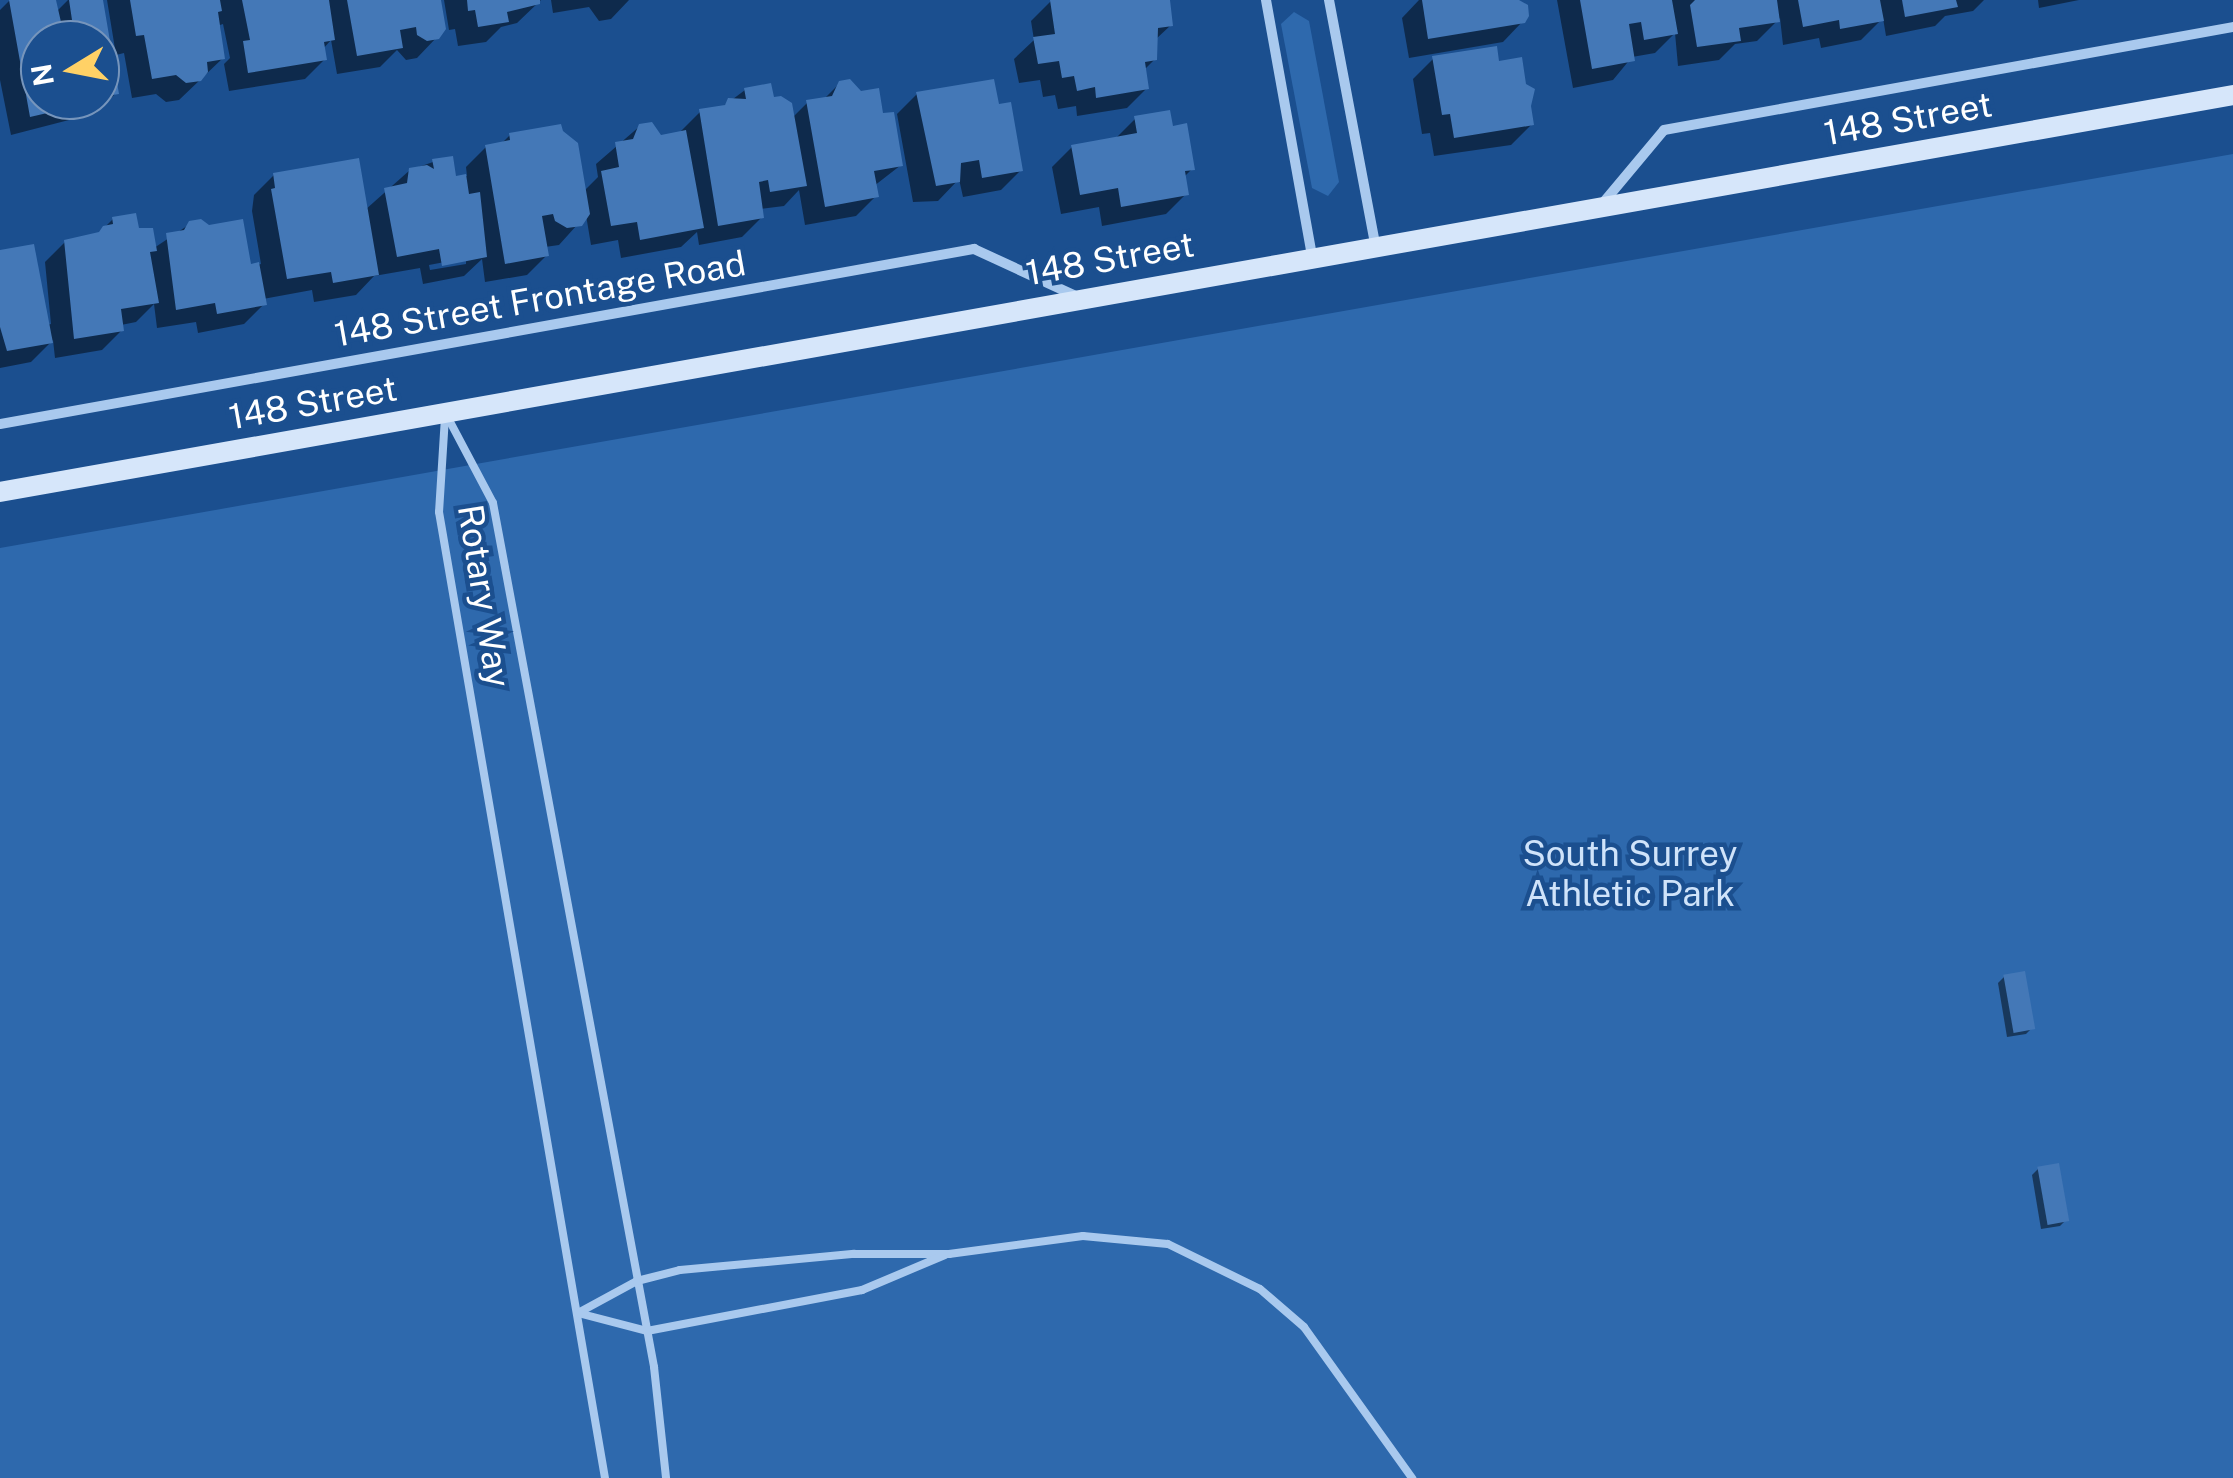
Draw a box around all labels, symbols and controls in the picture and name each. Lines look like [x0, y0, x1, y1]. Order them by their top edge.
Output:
north arrow [20, 20, 120, 120]
text: N [24, 61, 60, 89]
street label: 148 Street [1821, 84, 1995, 154]
street label: 148 Street [1023, 224, 1197, 294]
street label: 148 Street Frontage Road [331, 242, 749, 356]
street label: 148 Street [226, 368, 400, 438]
street label: Rotary Way [449, 501, 519, 691]
park label: South Surrey Athletic Park [1522, 833, 1738, 915]

